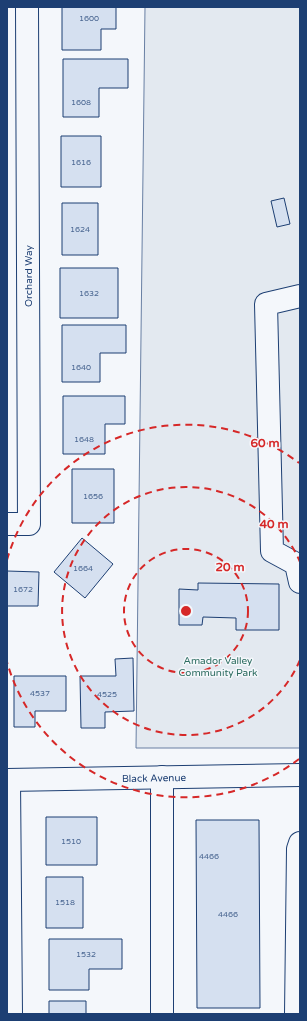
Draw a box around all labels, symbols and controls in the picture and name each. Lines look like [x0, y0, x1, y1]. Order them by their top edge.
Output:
house number: 1600 [79, 14, 99, 23]
house number: 1608 [71, 98, 91, 107]
house number: 1616 [71, 158, 91, 167]
house number: 1624 [70, 225, 90, 234]
street label: Orchard Way [23, 244, 35, 307]
house number: 1632 [79, 289, 99, 298]
house number: 1640 [71, 363, 91, 372]
house number: 1648 [74, 435, 94, 444]
text: 60 m [250, 436, 280, 450]
house number: 1656 [83, 492, 103, 501]
text: 40 m [259, 517, 289, 531]
text: 20 m [215, 560, 245, 574]
house number: 1664 [73, 564, 93, 573]
house number: 1672 [13, 585, 33, 594]
centre of rings [179, 604, 193, 618]
park label: Amador Valley Community Park [179, 655, 258, 679]
house number: 4537 [30, 689, 50, 698]
house number: 4525 [97, 690, 117, 699]
street label: Black Avenue [122, 772, 187, 785]
house number: 1510 [61, 837, 81, 846]
house number: 4466 [199, 852, 219, 861]
house number: 1518 [55, 898, 75, 907]
house number: 4466 [218, 910, 238, 919]
house number: 1532 [76, 950, 96, 959]

